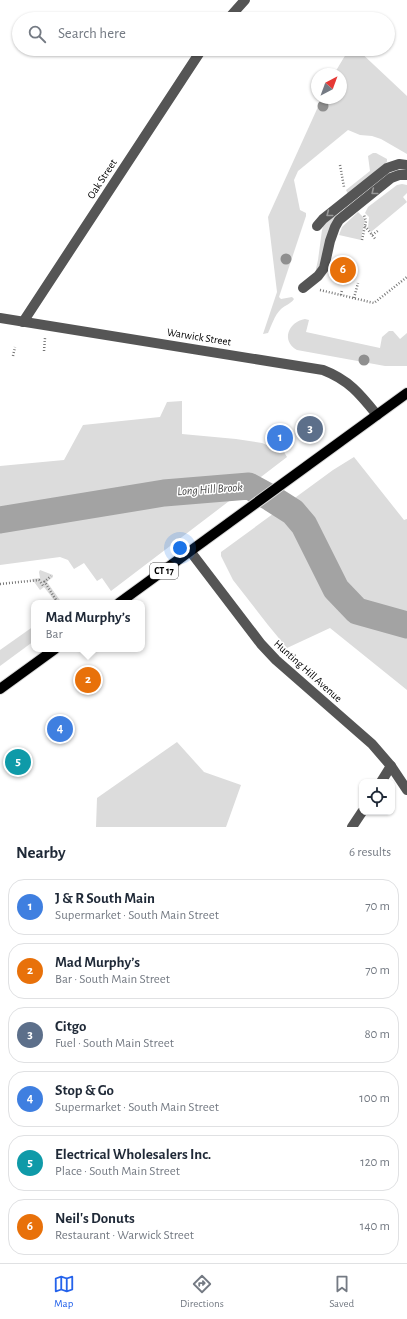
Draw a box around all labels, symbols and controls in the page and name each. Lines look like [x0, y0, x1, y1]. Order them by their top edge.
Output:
search box [12, 12, 395, 56]
icon: search [26, 23, 48, 45]
text: Search here [58, 26, 126, 41]
north arrow [311, 68, 347, 104]
street label: Oak Street [85, 157, 119, 201]
one-way arrow [371, 187, 378, 194]
one-way arrow [326, 209, 333, 216]
pin: 6 [330, 255, 356, 285]
street label: Warwick Street [166, 326, 232, 348]
pin: 3 [297, 414, 323, 444]
pin: 1 [267, 423, 293, 453]
water label: Long Hill Brook [177, 481, 244, 497]
your location [170, 538, 190, 558]
road number: CT 17 [150, 563, 178, 579]
popup [31, 600, 145, 652]
text: Mad Murphy’s [46, 610, 130, 625]
text: Bar [46, 628, 63, 641]
street label: Hunting Hill Avenue [272, 638, 344, 704]
pin: 2 [75, 665, 101, 695]
pin: 4 [47, 714, 73, 744]
pin: 5 [5, 747, 31, 777]
map controls [359, 779, 395, 815]
button: locate [359, 779, 395, 815]
text: Nearby [16, 844, 66, 861]
text: 6 results [349, 846, 391, 859]
text: J & R South Main [55, 891, 155, 906]
text: 1 [28, 900, 32, 913]
text: 70 m [365, 900, 390, 913]
text: Supermarket · South Main Street [55, 909, 219, 922]
text: Mad Murphy’s [55, 955, 140, 970]
text: 2 [27, 964, 33, 977]
text: 70 m [365, 964, 390, 977]
text: Bar · South Main Street [55, 973, 170, 986]
text: Citgo [55, 1019, 86, 1034]
text: 3 [27, 1028, 33, 1041]
text: 80 m [364, 1028, 390, 1041]
text: Fuel · South Main Street [55, 1037, 174, 1050]
text: Stop & Go [55, 1083, 114, 1098]
text: 4 [27, 1092, 33, 1105]
text: 100 m [359, 1092, 390, 1105]
text: Supermarket · South Main Street [55, 1101, 219, 1114]
text: Electrical Wholesalers Inc. [55, 1147, 211, 1162]
text: 5 [27, 1156, 33, 1169]
text: 120 m [360, 1156, 390, 1169]
text: Place · South Main Street [55, 1165, 180, 1178]
text: Neil's Donuts [55, 1211, 135, 1226]
text: 6 [27, 1220, 33, 1233]
text: 140 m [360, 1220, 390, 1233]
text: Restaurant · Warwick Street [55, 1229, 194, 1242]
tab: Map [53, 1273, 75, 1310]
tab: Directions [180, 1273, 224, 1310]
tab: Saved [329, 1273, 354, 1310]

